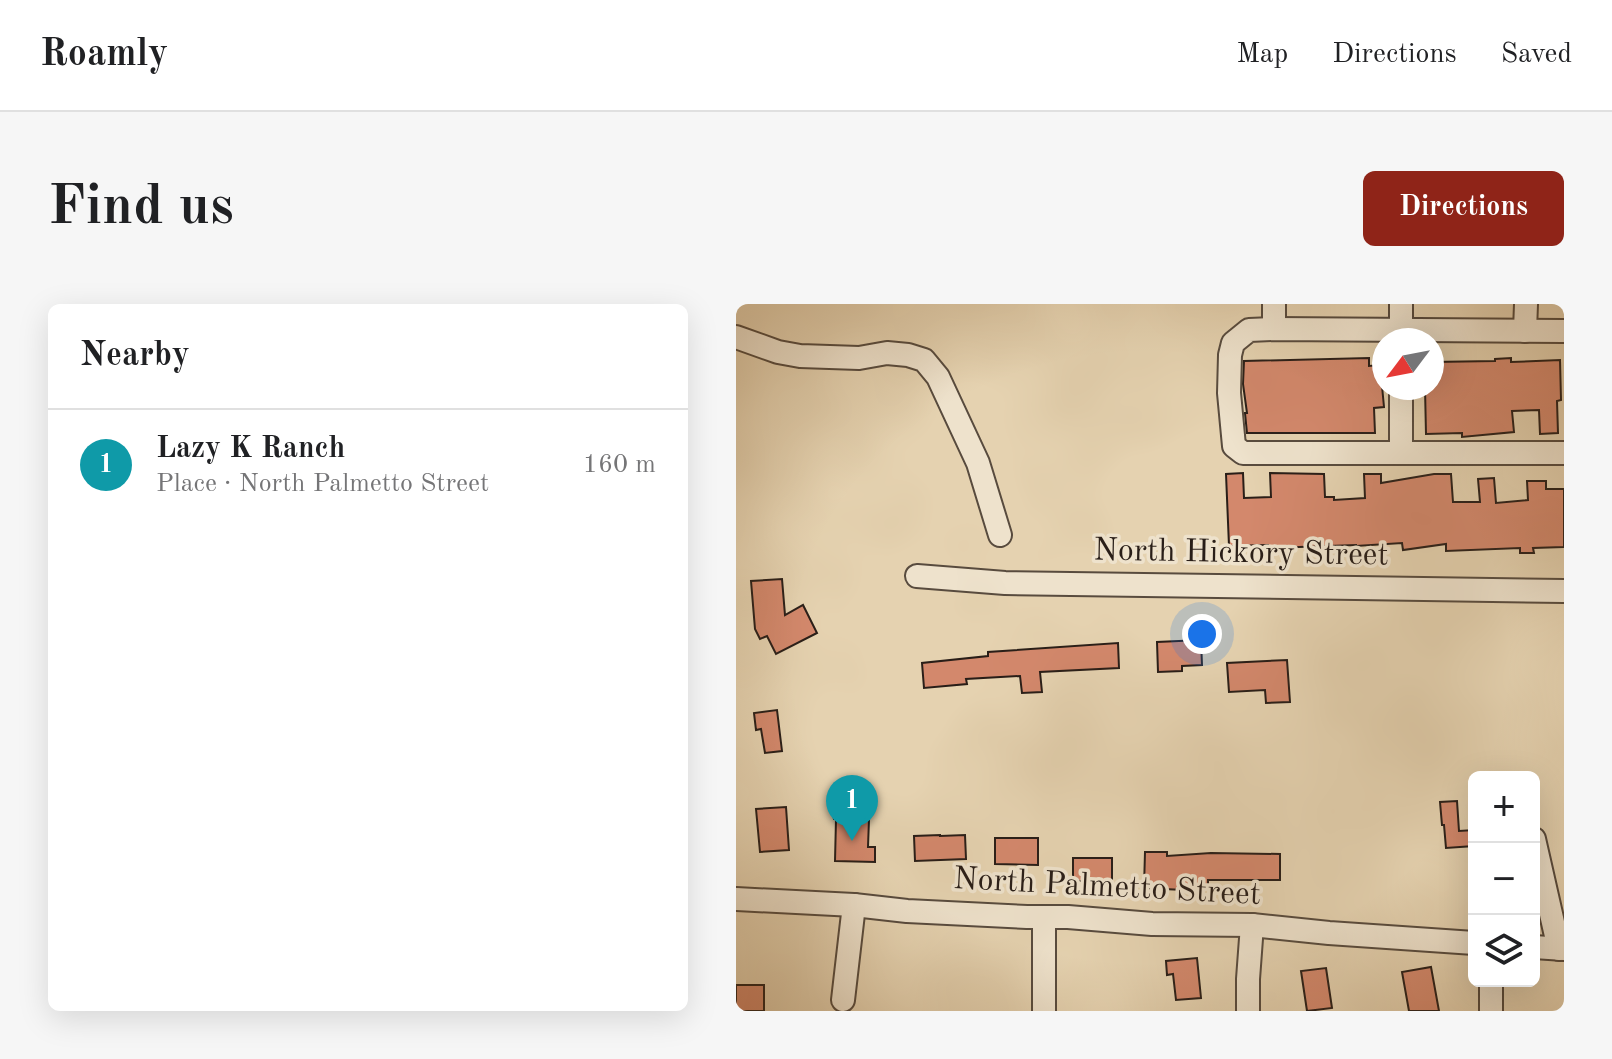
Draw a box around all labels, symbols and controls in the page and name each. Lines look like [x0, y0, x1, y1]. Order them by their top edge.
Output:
text: Roamly [40, 36, 168, 74]
text: Map [1236, 41, 1288, 69]
text: Directions [1332, 41, 1457, 69]
text: Saved [1501, 41, 1572, 69]
button: Directions [1363, 171, 1564, 246]
text: Find us [48, 180, 234, 236]
north arrow [1372, 328, 1444, 400]
text: Nearby [80, 339, 190, 373]
text: Lazy K Ranch [156, 434, 345, 464]
text: 1 [98, 452, 114, 478]
text: 160 m [583, 452, 656, 478]
text: Place · North Palmetto Street [156, 471, 489, 497]
street label: North Hickory Street [1093, 535, 1389, 573]
your location [1182, 614, 1222, 654]
map controls [1468, 771, 1540, 987]
button: + [1468, 771, 1540, 843]
pin: 1 [826, 775, 878, 841]
button: − [1468, 843, 1540, 915]
street label: North Palmetto Street [952, 864, 1262, 912]
button: layers [1468, 915, 1540, 987]

